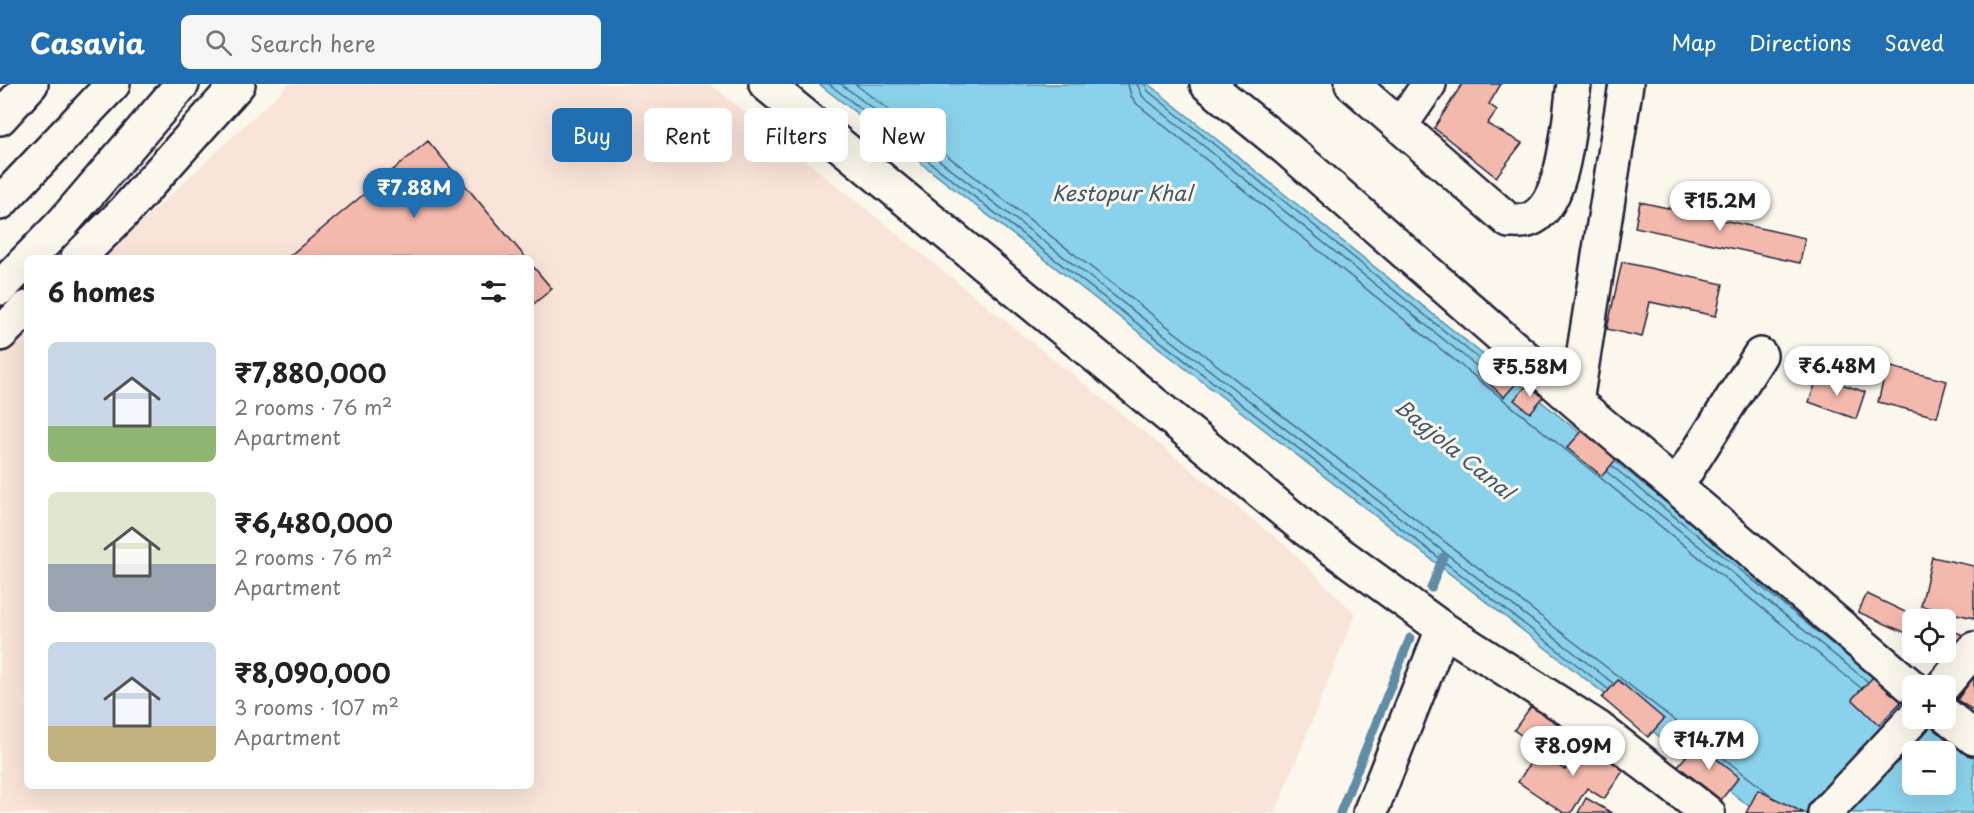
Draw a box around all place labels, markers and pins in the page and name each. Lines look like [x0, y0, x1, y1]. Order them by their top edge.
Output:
pin: ₹7.88M [365, 168, 463, 219]
pin: ₹15.2M [1671, 181, 1769, 232]
pin: ₹6.48M [1788, 346, 1886, 397]
pin: ₹5.58M [1481, 347, 1579, 398]
pin: ₹14.7M [1660, 720, 1758, 771]
pin: ₹8.09M [1524, 726, 1622, 777]

